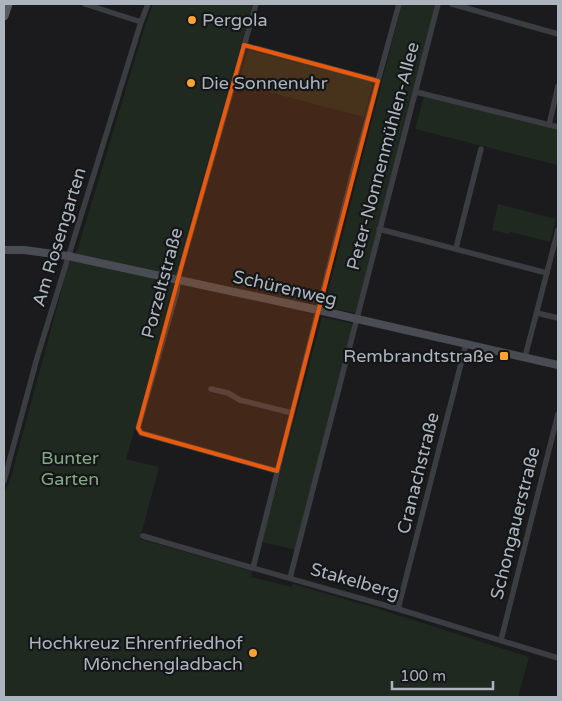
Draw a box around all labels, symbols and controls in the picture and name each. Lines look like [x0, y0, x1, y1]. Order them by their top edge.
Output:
place label: Pergola [202, 9, 268, 31]
marker: Pergola [186, 14, 198, 26]
street label: Peter-Nonnenmühlen-Allee [342, 40, 424, 272]
place label: Die Sonnenuhr [201, 72, 328, 94]
marker: Die Sonnenuhr [185, 77, 197, 89]
street label: Am Rosengarten [27, 165, 91, 309]
street label: Porzeltstraße [137, 225, 187, 341]
street label: Schürenweg [231, 265, 339, 311]
place label: Rembrandtstraße [343, 345, 494, 367]
marker: Rembrandtstraße [498, 350, 510, 362]
street label: Cranachstraße [392, 410, 444, 536]
street label: Schongauerstraße [485, 444, 545, 602]
park label: Bunter Garten [41, 447, 99, 490]
street label: Stakelberg [308, 558, 402, 604]
place label: Hochkreuz Ehrenfriedhof Mönchengladbach [28, 632, 243, 675]
marker: Hochkreuz Ehrenfriedhof Mönchengladbach [247, 647, 259, 659]
scale bar [392, 658, 493, 690]
text: 100 m [400, 667, 446, 685]

